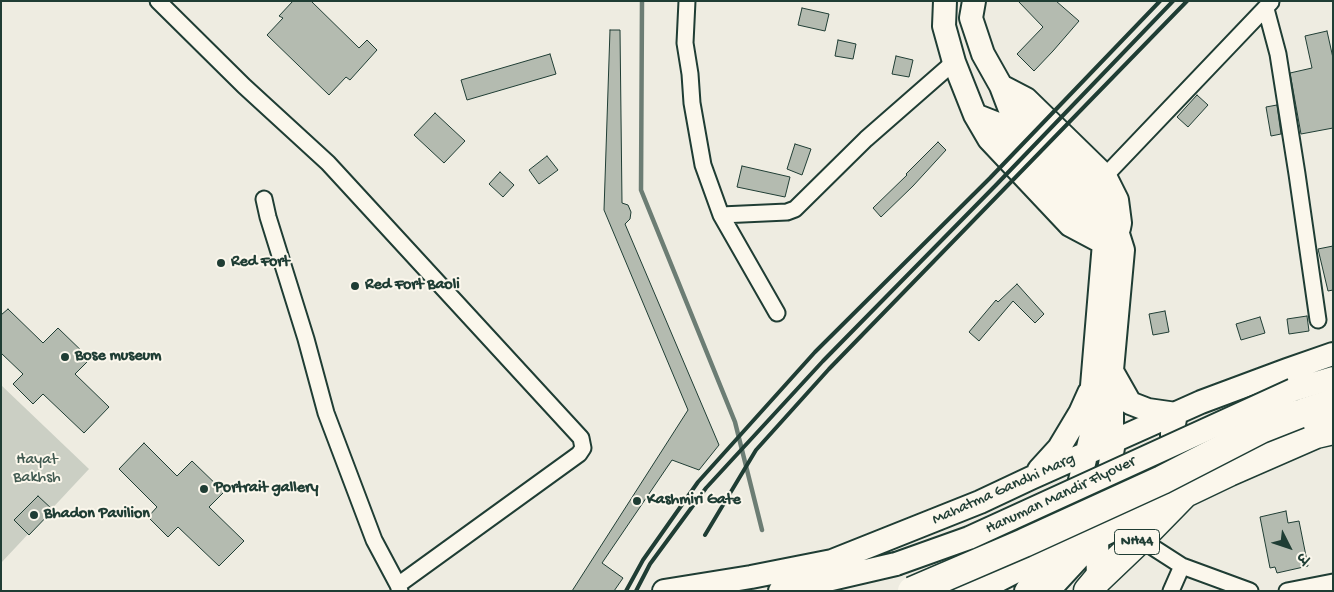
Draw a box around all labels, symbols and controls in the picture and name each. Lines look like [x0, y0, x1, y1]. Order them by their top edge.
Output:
place label: Red Fort [231, 253, 290, 273]
marker: Red Fort [215, 257, 227, 269]
place label: Red Fort Baoli [365, 276, 460, 296]
marker: Red Fort Baoli [349, 280, 361, 292]
place label: Bose museum [75, 347, 161, 367]
marker: Bose museum [59, 351, 71, 363]
street label: Mahatma Gandhi Marg [929, 450, 1079, 530]
park label: Hayat Bakhsh [13, 451, 61, 489]
street label: Hanuman Mandir Flyover [983, 453, 1139, 539]
place label: Portrait gallery [214, 479, 318, 499]
marker: Portrait gallery [198, 483, 210, 495]
place label: Kashmiri Gate [647, 491, 741, 511]
marker: Kashmiri Gate [631, 495, 643, 507]
place label: Bhadon Pavilion [44, 505, 150, 525]
marker: Bhadon Pavilion [28, 509, 40, 521]
north arrow [1264, 522, 1314, 572]
road number: NH44 [1114, 530, 1160, 554]
text: उ [1291, 548, 1310, 566]

